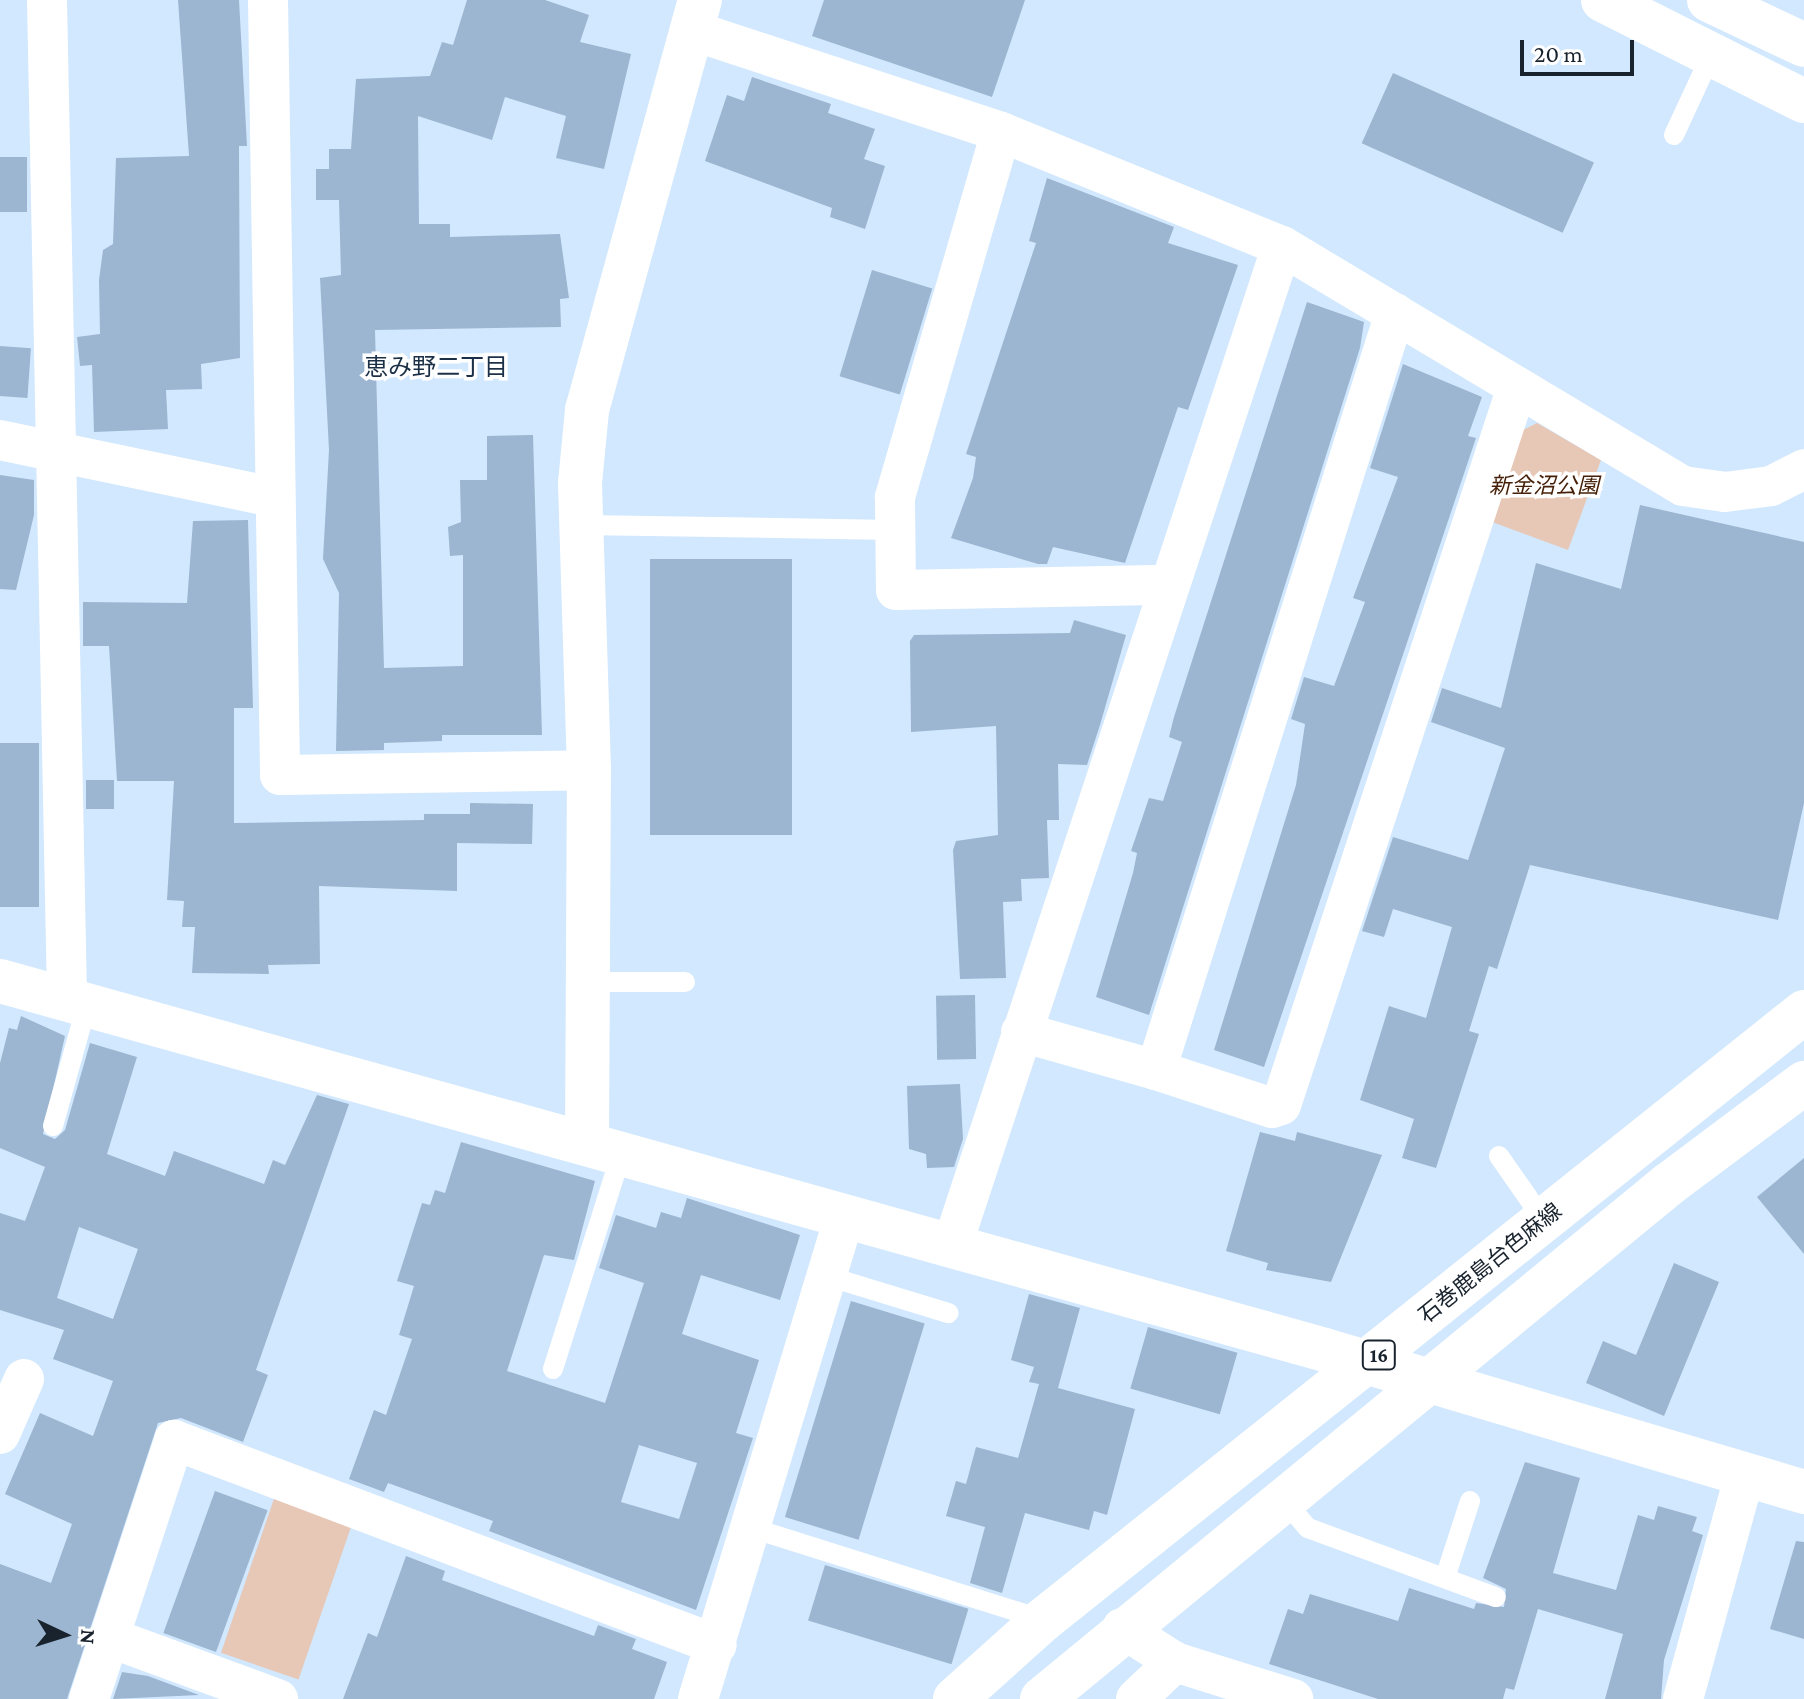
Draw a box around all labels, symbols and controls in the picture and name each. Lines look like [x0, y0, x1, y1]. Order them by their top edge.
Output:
scale bar [1524, 24, 1638, 74]
text: 20 m [1534, 40, 1583, 67]
district label: 恵み野二丁目 [364, 353, 508, 381]
park label: 新金沼公園 [1489, 473, 1599, 499]
street label: 石巻鹿島台色麻線 [1413, 1197, 1567, 1329]
road number: 16 [1361, 1339, 1397, 1371]
north arrow [24, 1595, 104, 1675]
text: N [75, 1628, 101, 1645]

